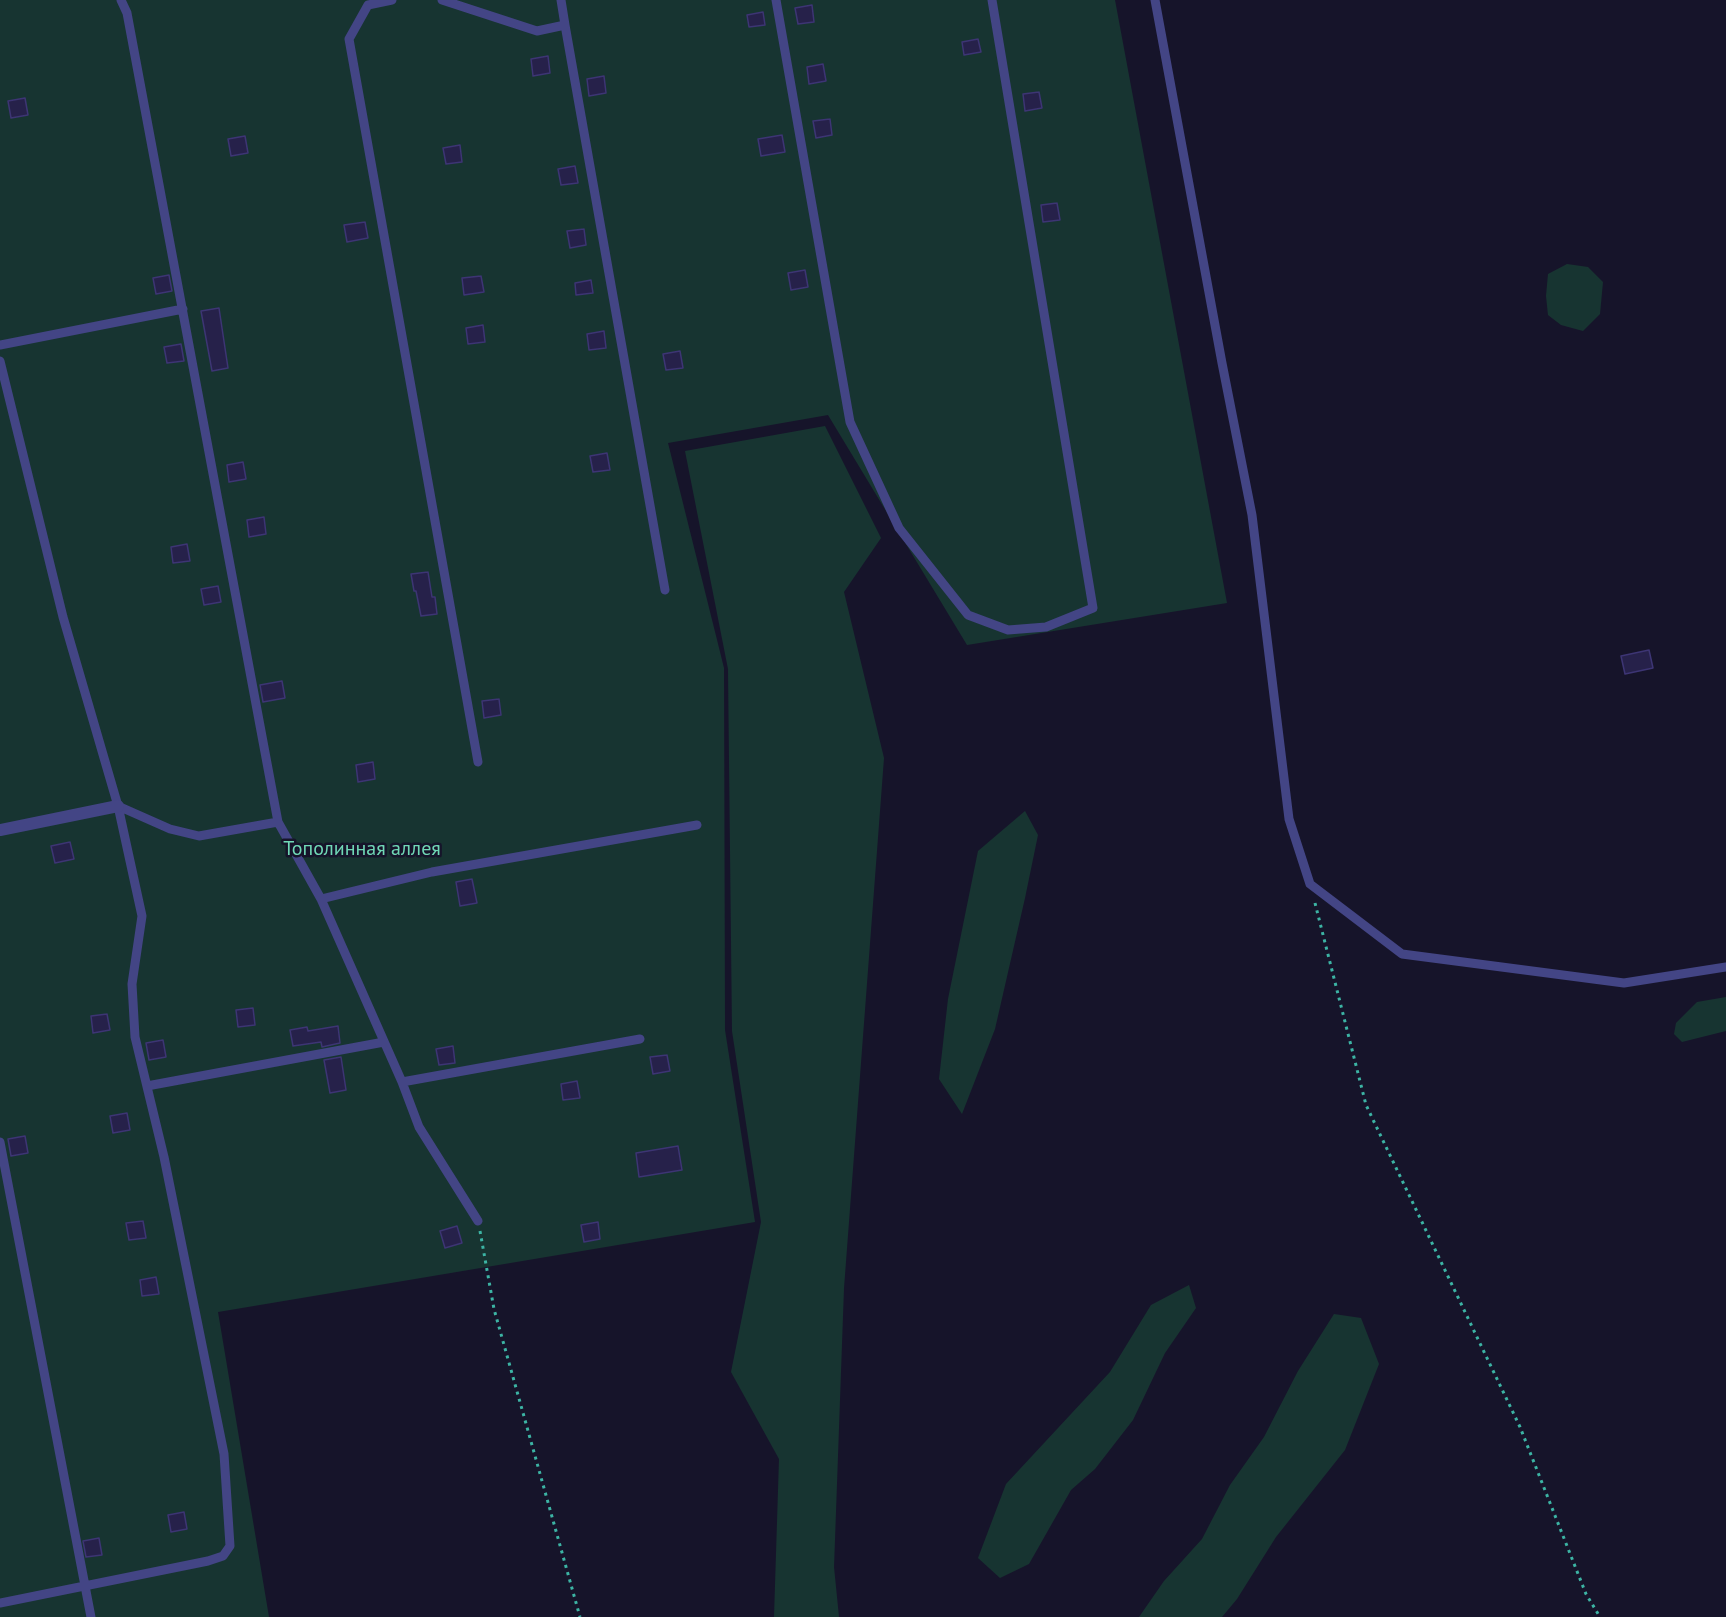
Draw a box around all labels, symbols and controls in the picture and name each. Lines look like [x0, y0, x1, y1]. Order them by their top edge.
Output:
park label: Тополинная аллея [283, 837, 441, 861]

